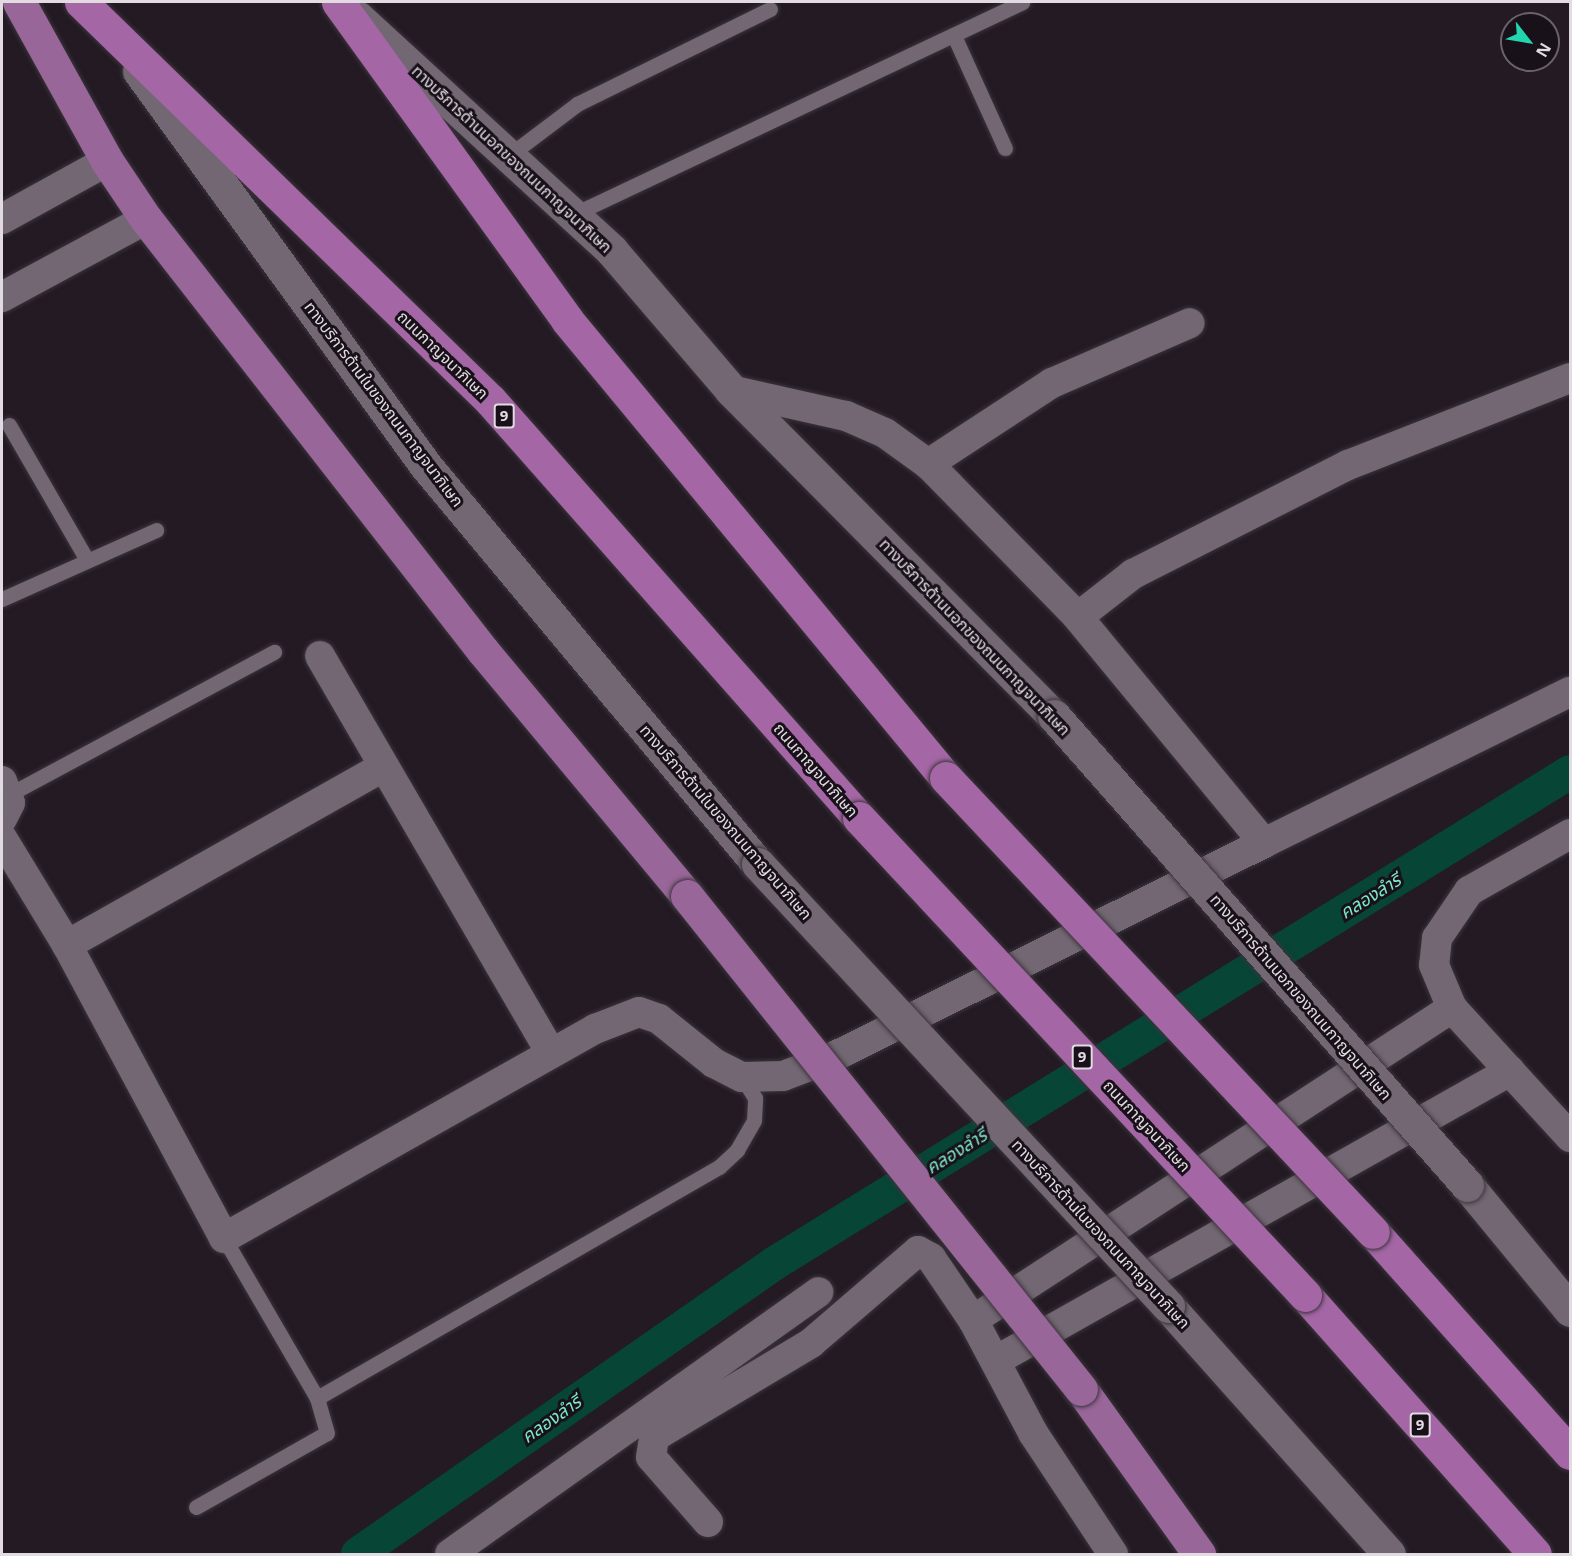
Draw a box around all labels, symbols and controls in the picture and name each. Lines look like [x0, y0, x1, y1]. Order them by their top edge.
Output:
north arrow [1500, 12, 1560, 72]
text: N [1531, 39, 1556, 61]
street label: ทางบริการด้านนอกของถนนกาญจนาภิเษก [408, 61, 616, 257]
street label: ทางบริการด้านในของถนนกาญจนาภิเษก [301, 298, 467, 510]
street label: ถนนกาญจนาภิเษก [394, 307, 492, 403]
road number: 9 [494, 404, 514, 428]
street label: ทางบริการด้านนอกของถนนกาญจนาภิเษก [876, 535, 1074, 739]
street label: ถนนกาญจนาภิเษก [770, 719, 862, 821]
street label: ทางบริการด้านในของถนนกาญจนาภิเษก [636, 721, 816, 923]
water label: คลองลำรี [1336, 869, 1404, 923]
street label: ทางบริการด้านนอกของถนนกาญจนาภิเษก [1206, 890, 1396, 1104]
road number: 9 [1072, 1045, 1092, 1069]
street label: ถนนกาญจนาภิเษก [1099, 1076, 1195, 1176]
water label: คลองลำรี [922, 1124, 990, 1178]
street label: ทางบริการด้านในของถนนกาญจนาภิเษก [1008, 1135, 1194, 1333]
water label: คลองลำรี [517, 1391, 585, 1447]
road number: 9 [1410, 1413, 1430, 1437]

